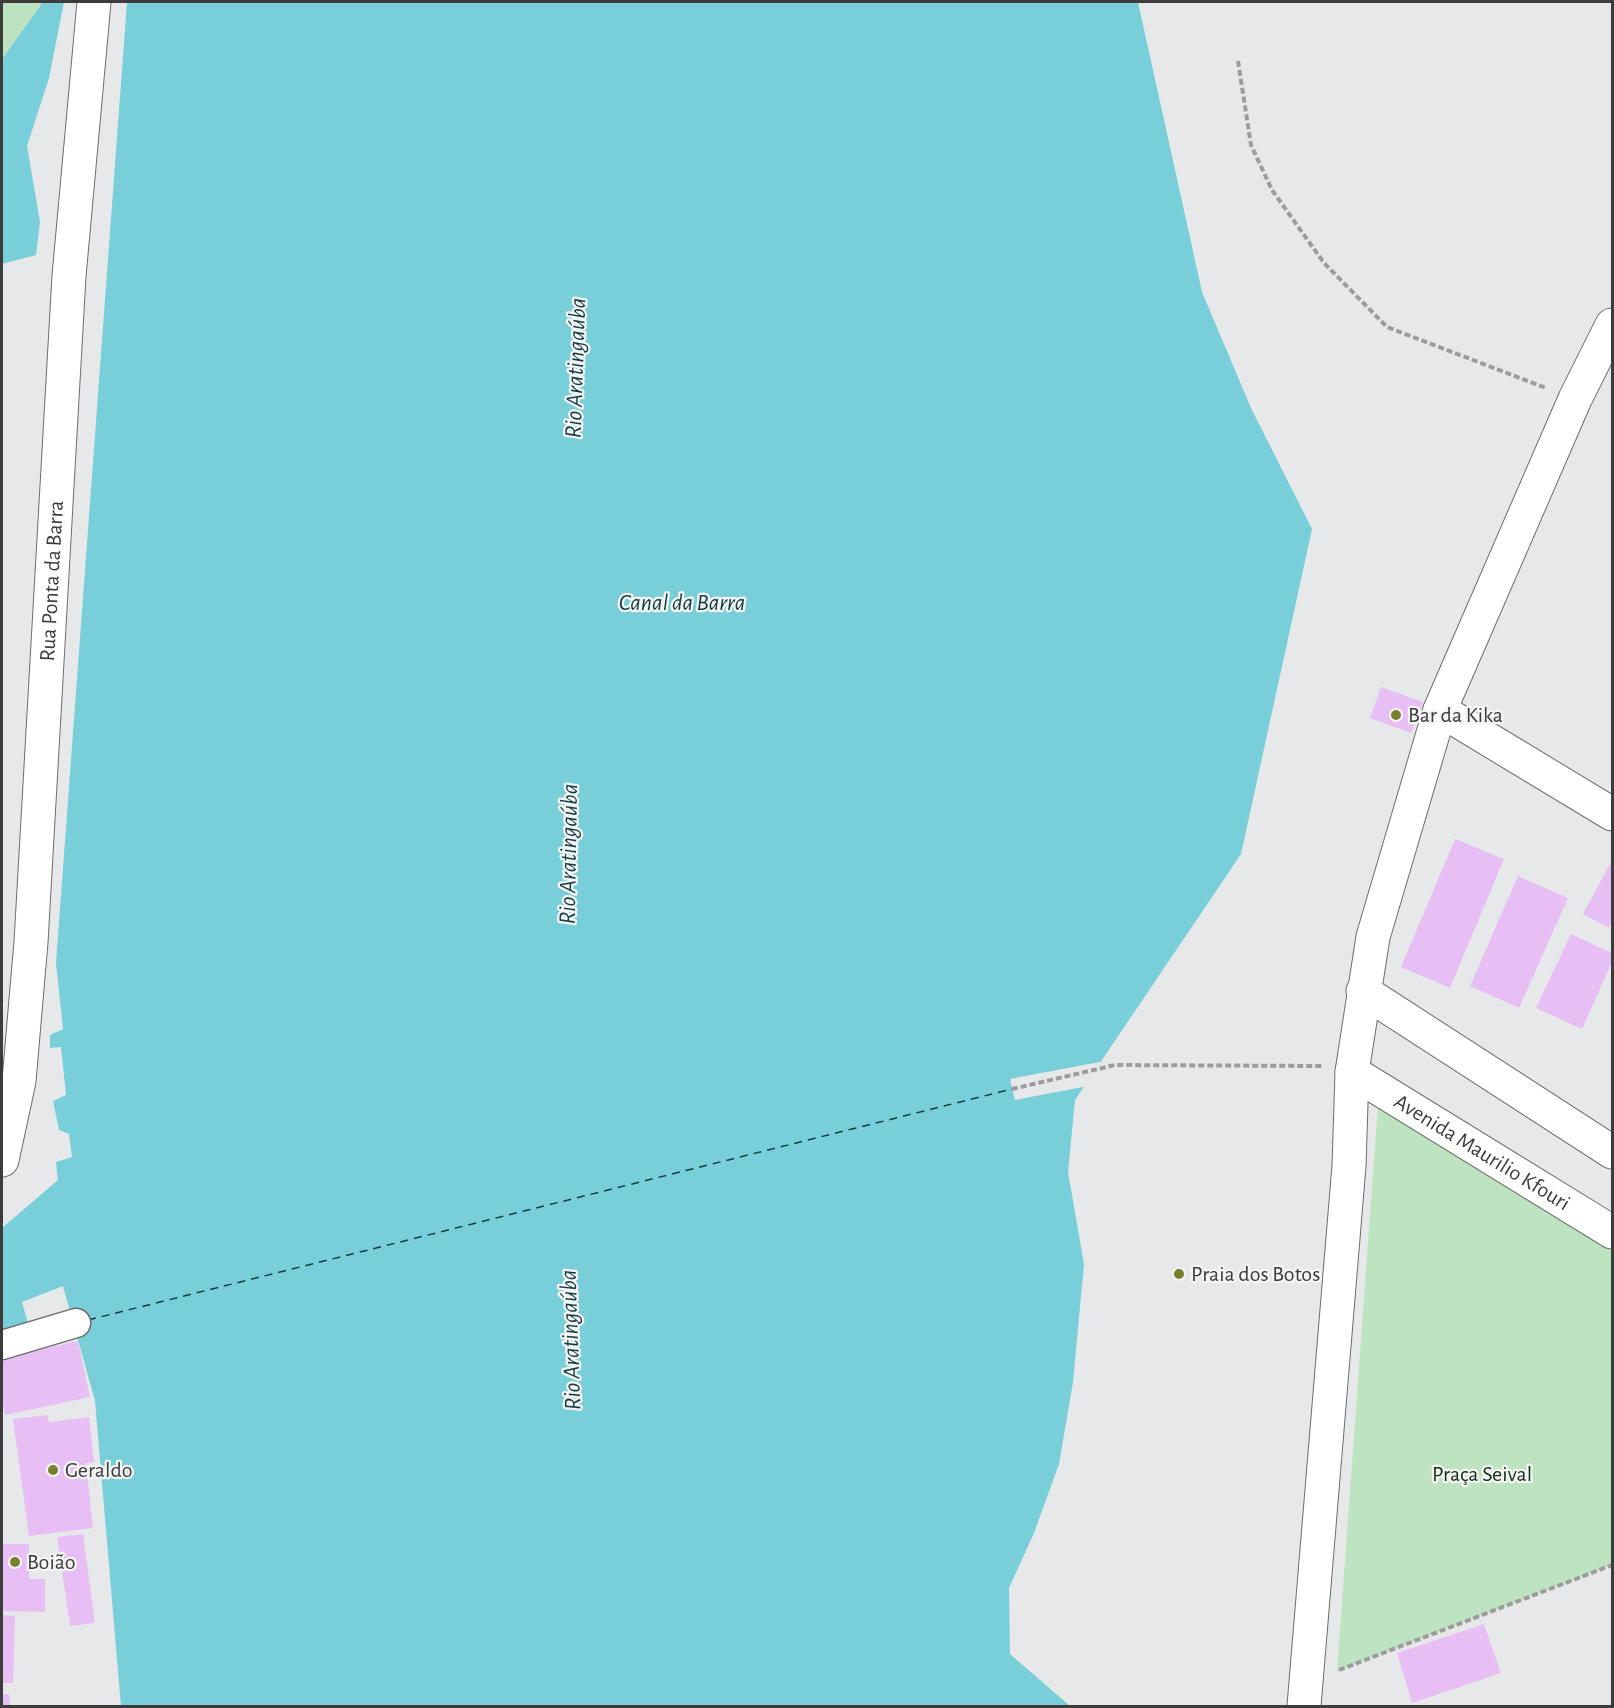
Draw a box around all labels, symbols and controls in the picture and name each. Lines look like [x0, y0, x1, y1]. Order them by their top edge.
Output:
water label: Rio Aratingaúba [562, 297, 590, 439]
street label: Rua Ponta da Barra [36, 500, 67, 662]
water label: Canal da Barra [619, 591, 745, 615]
place label: Bar da Kika [1408, 704, 1503, 726]
marker: Bar da Kika [1389, 708, 1403, 722]
water label: Rio Aratingaúba [556, 783, 582, 925]
street label: Avenida Maurilio Kfouri [1390, 1090, 1574, 1214]
place label: Praia dos Botos [1191, 1263, 1320, 1285]
marker: Praia dos Botos [1172, 1267, 1186, 1281]
water label: Rio Aratingaúba [557, 1269, 585, 1411]
place label: Geraldo [65, 1459, 133, 1481]
marker: Geraldo [46, 1463, 60, 1477]
park label: Praça Seival [1432, 1463, 1532, 1485]
place label: Boião [27, 1551, 76, 1573]
marker: Boião [8, 1555, 22, 1569]

